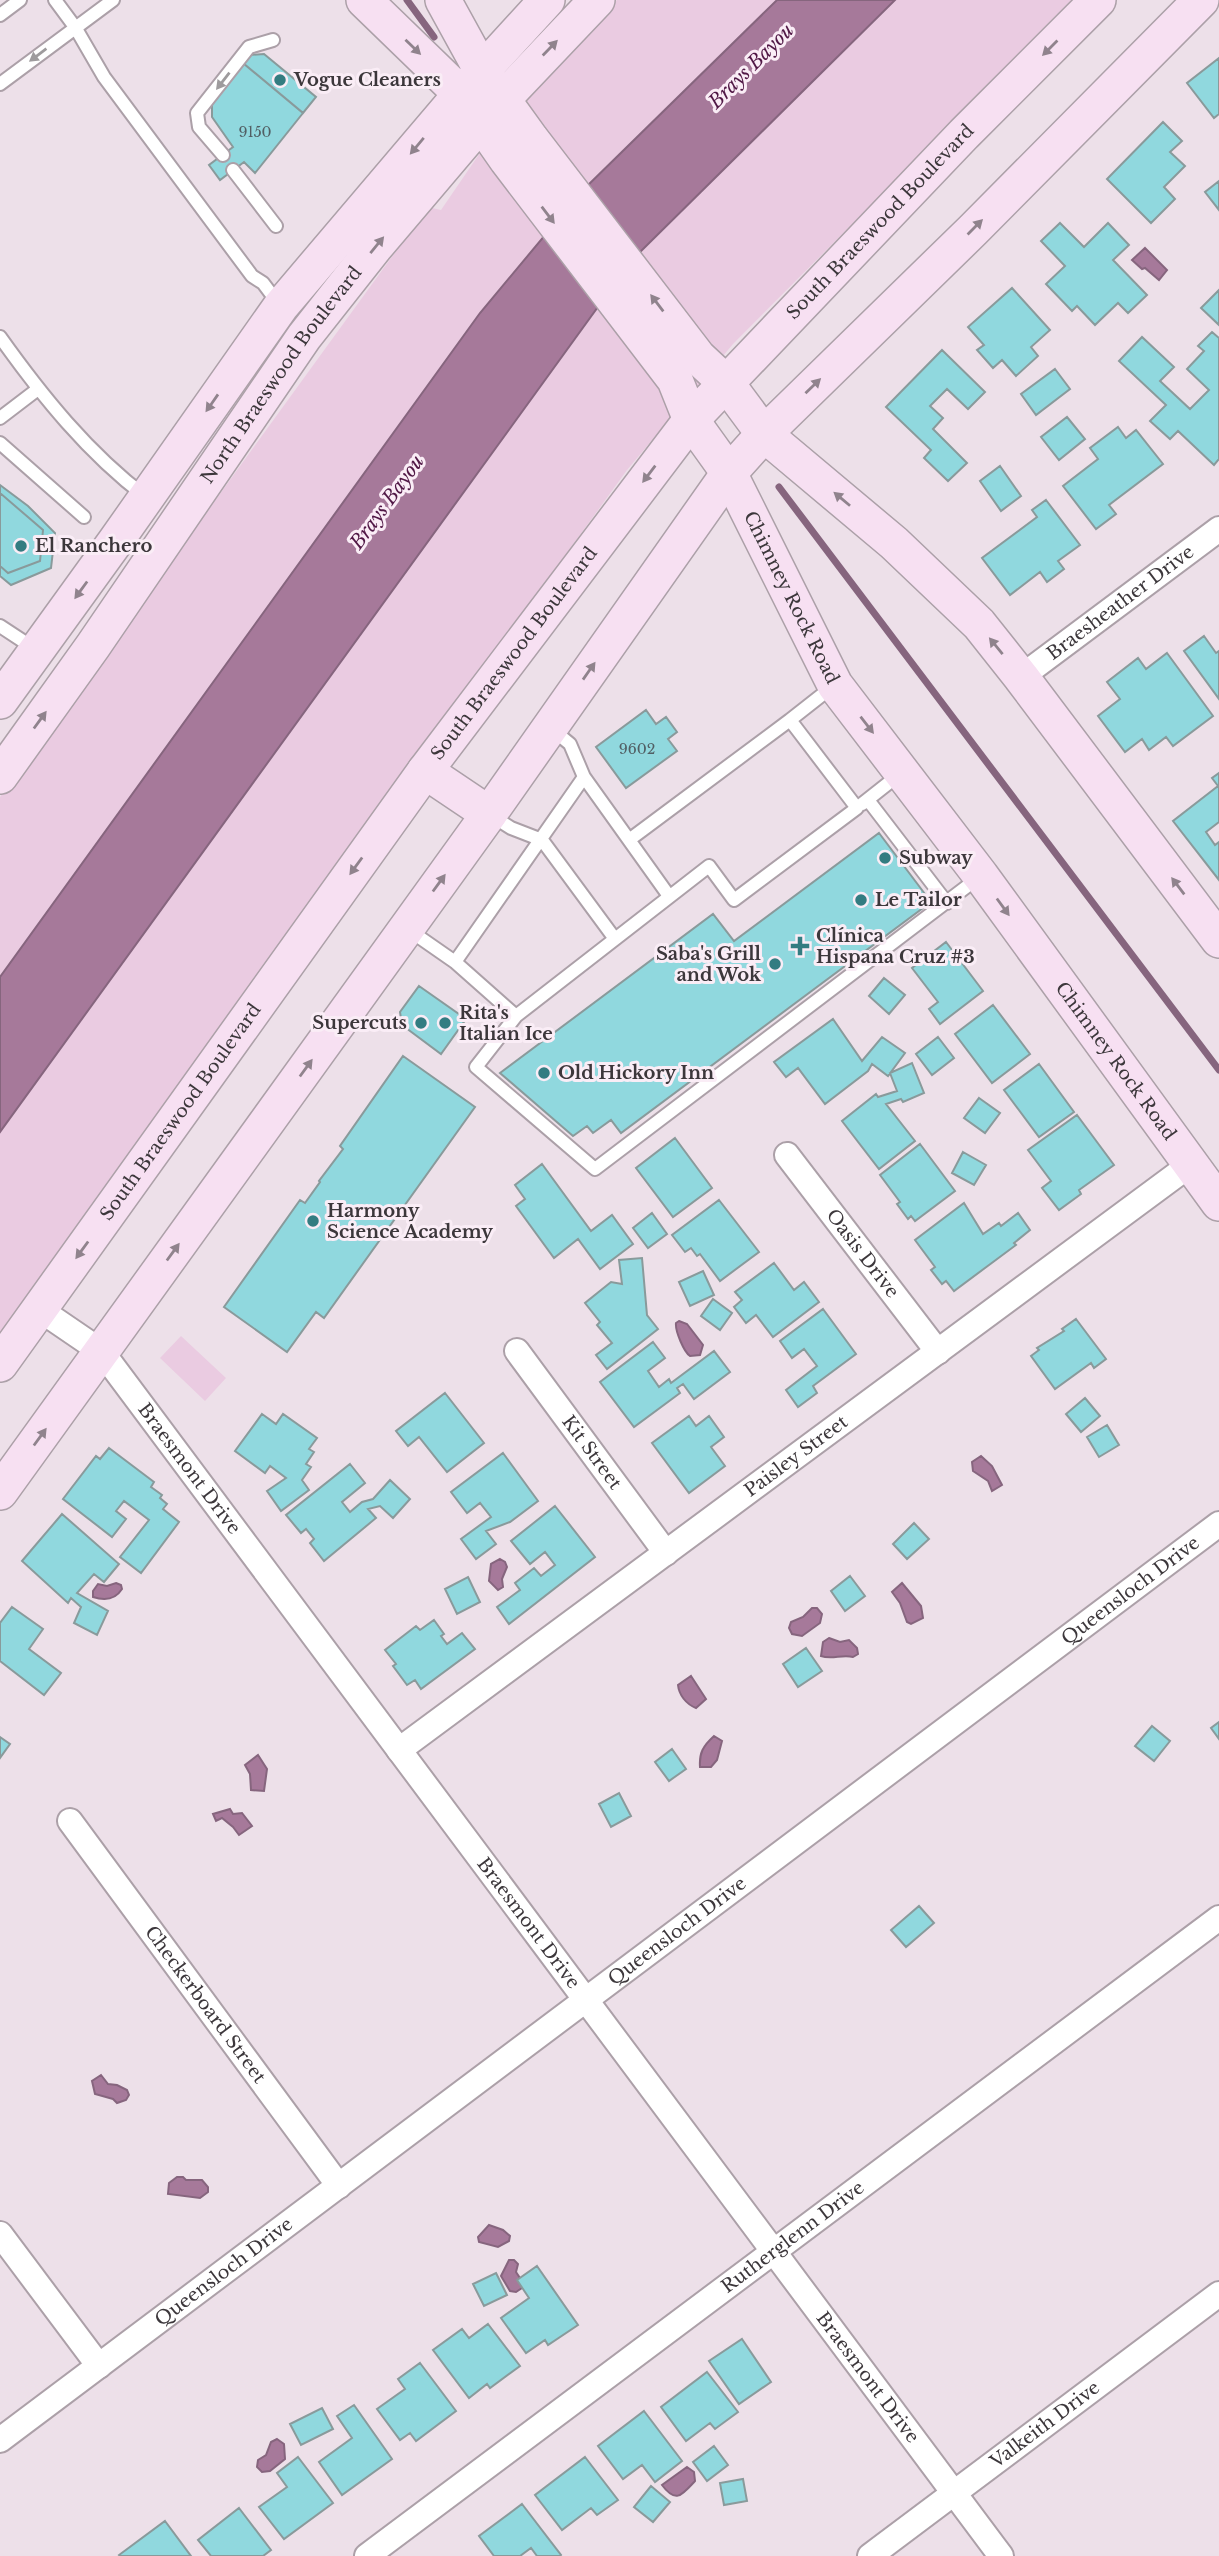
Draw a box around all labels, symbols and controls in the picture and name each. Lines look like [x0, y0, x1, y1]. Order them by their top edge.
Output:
water label: Brays Bayou [703, 19, 798, 114]
one-way arrow [404, 38, 421, 55]
one-way arrow [541, 40, 558, 57]
one-way arrow [1041, 40, 1058, 57]
one-way arrow [29, 48, 47, 62]
place label: Vogue Cleaners [293, 69, 441, 91]
one-way arrow [215, 71, 230, 89]
marker: Vogue Cleaners [272, 72, 288, 88]
street label: South Braeswood Boulevard [782, 120, 978, 324]
house number: 9150 [238, 123, 272, 141]
one-way arrow [410, 137, 425, 154]
one-way arrow [541, 205, 556, 223]
one-way arrow [967, 219, 984, 236]
one-way arrow [369, 237, 384, 254]
street label: North Braeswood Boulevard [196, 262, 367, 488]
one-way arrow [649, 294, 664, 312]
one-way arrow [804, 379, 821, 395]
one-way arrow [205, 394, 219, 412]
water label: Brays Bayou [345, 451, 429, 554]
one-way arrow [641, 464, 656, 482]
one-way arrow [833, 492, 850, 507]
street label: Chimney Rock Road [739, 508, 844, 688]
place label: El Ranchero [35, 535, 152, 557]
marker: El Ranchero [13, 538, 29, 554]
street label: Braesheather Drive [1042, 541, 1198, 665]
street label: South Braeswood Boulevard [426, 543, 602, 764]
one-way arrow [74, 580, 88, 599]
one-way arrow [989, 638, 1004, 655]
one-way arrow [582, 662, 596, 680]
one-way arrow [33, 711, 47, 729]
one-way arrow [859, 716, 874, 734]
house number: 9602 [619, 740, 655, 758]
place label: Subway [899, 847, 973, 869]
marker: Subway [877, 850, 893, 866]
one-way arrow [350, 857, 364, 875]
one-way arrow [432, 874, 446, 892]
one-way arrow [1171, 877, 1185, 895]
place label: Le Tailor [875, 889, 962, 911]
marker: Le Tailor [853, 892, 869, 908]
one-way arrow [996, 898, 1011, 916]
place label: Clínica Hispana Cruz #3 [816, 925, 975, 968]
marker: Clínica Hispana Cruz #3 [790, 936, 810, 956]
place label: Saba's Grill and Wok [656, 943, 762, 986]
marker: Saba's Grill and Wok [767, 956, 783, 972]
street label: Chimney Rock Road [1051, 978, 1181, 1145]
street label: South Braeswood Boulevard [95, 999, 266, 1225]
place label: Rita's Italian Ice [459, 1002, 553, 1045]
place label: Supercuts [312, 1012, 407, 1034]
marker: Supercuts [413, 1015, 429, 1031]
marker: Rita's Italian Ice [437, 1015, 453, 1031]
one-way arrow [299, 1059, 313, 1077]
place label: Old Hickory Inn [558, 1062, 714, 1084]
marker: Old Hickory Inn [536, 1065, 552, 1081]
place label: Harmony Science Academy [327, 1200, 493, 1243]
street label: Oasis Drive [821, 1205, 903, 1302]
marker: Harmony Science Academy [305, 1213, 321, 1229]
one-way arrow [75, 1241, 89, 1259]
one-way arrow [166, 1243, 180, 1261]
street label: Braesmont Drive [133, 1399, 245, 1539]
street label: Kit Street [557, 1411, 626, 1494]
street label: Paisley Street [740, 1411, 852, 1502]
one-way arrow [33, 1428, 47, 1446]
street label: Queensloch Drive [1057, 1532, 1204, 1649]
street label: Braesmont Drive [472, 1853, 584, 1993]
street label: Queensloch Drive [604, 1872, 750, 1990]
street label: Checkerboard Street [140, 1922, 270, 2088]
street label: Rutherglenn Drive [717, 2177, 869, 2298]
street label: Queensloch Drive [151, 2213, 297, 2331]
street label: Braesmont Drive [812, 2308, 924, 2447]
street label: Valkeith Drive [985, 2376, 1104, 2473]

